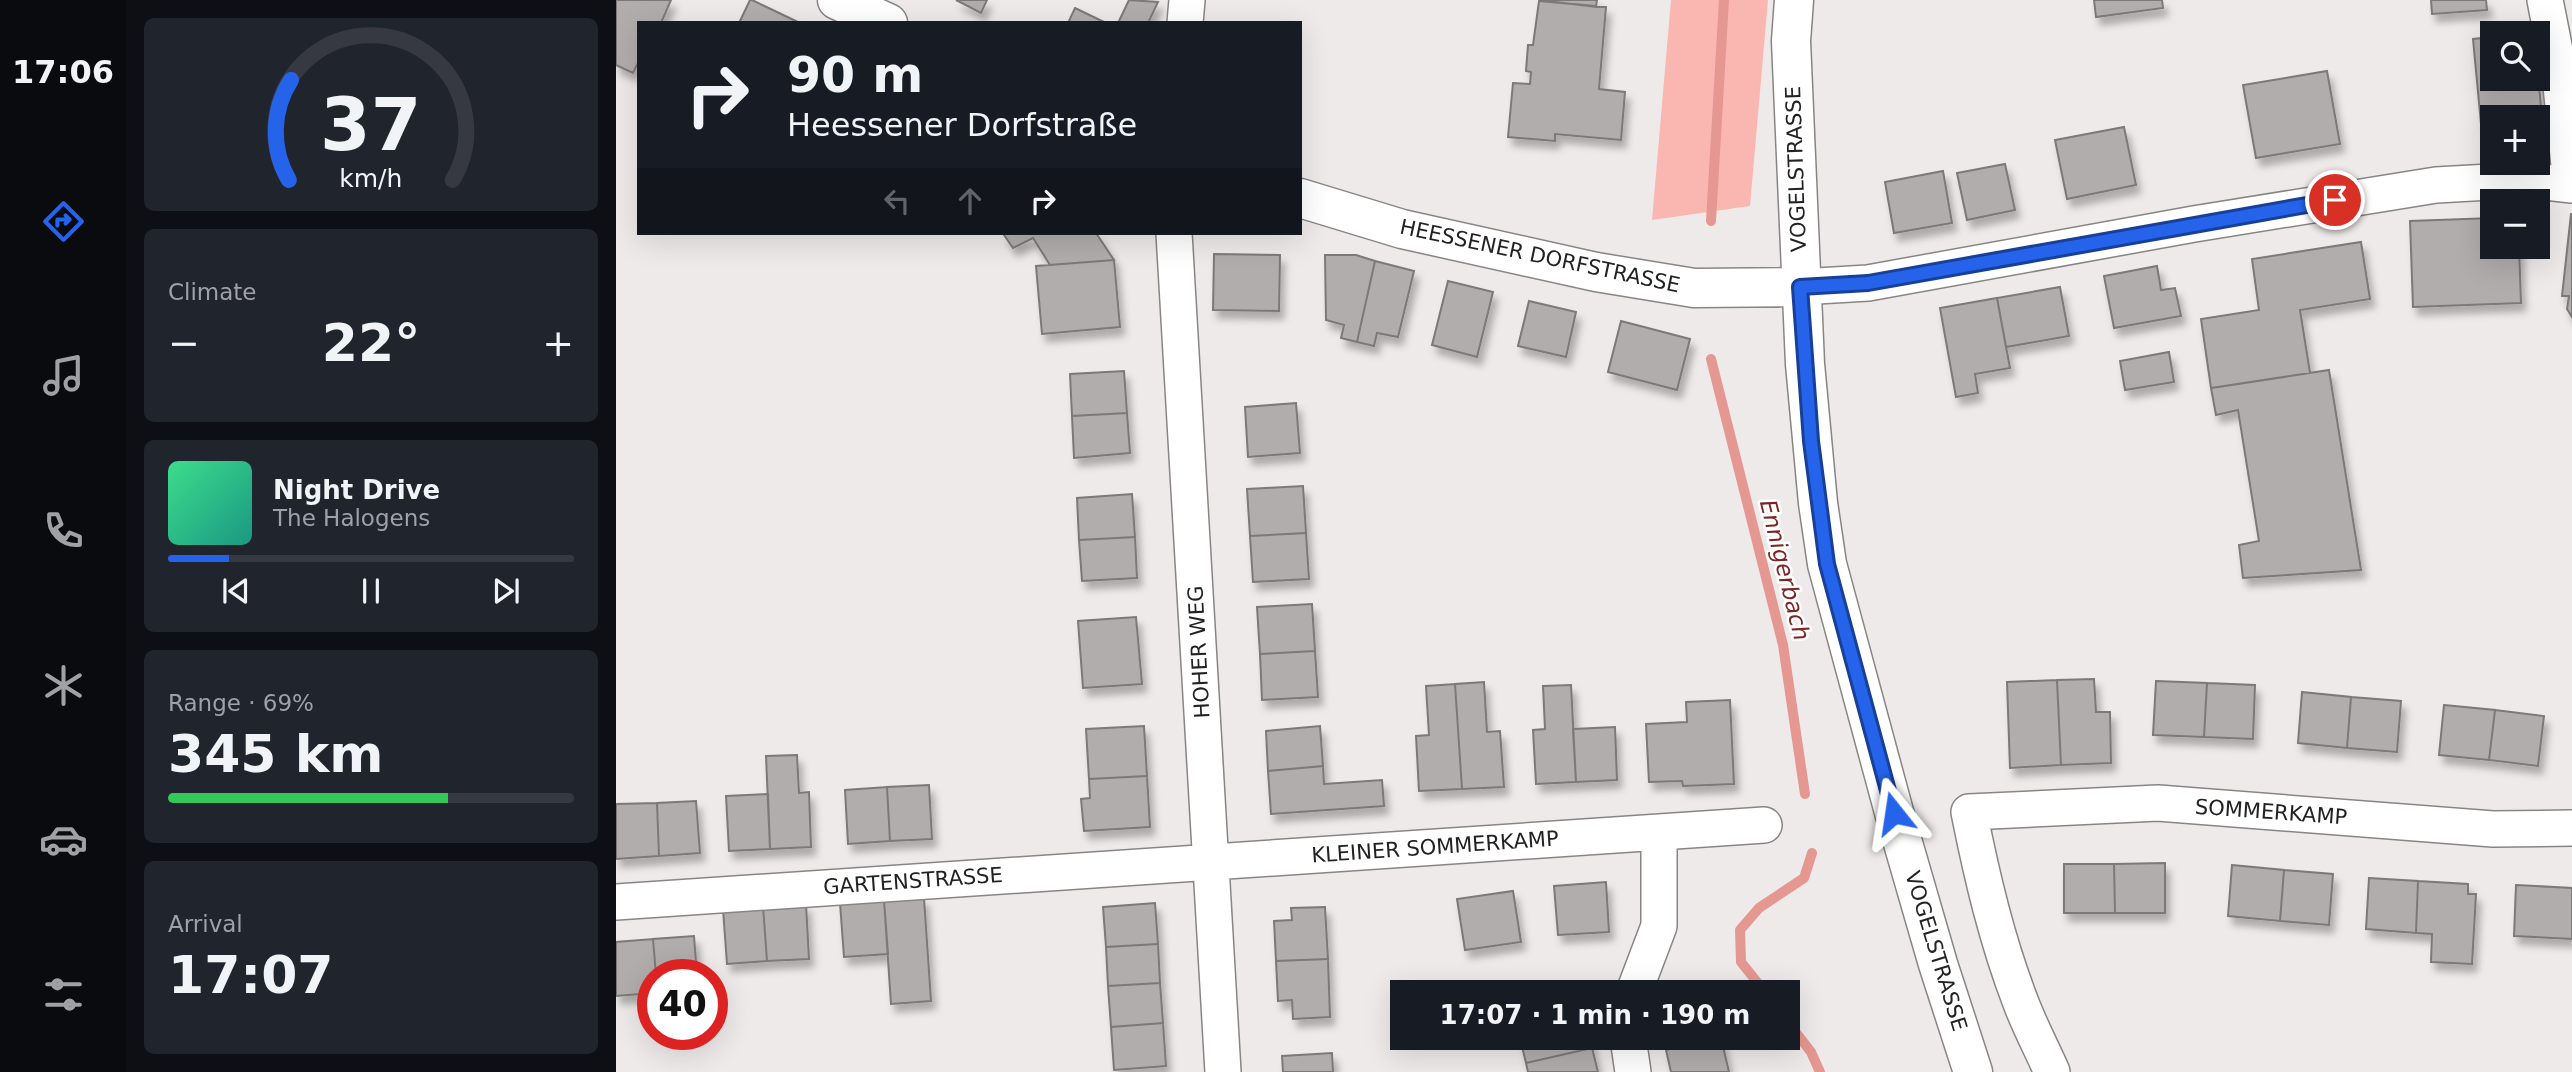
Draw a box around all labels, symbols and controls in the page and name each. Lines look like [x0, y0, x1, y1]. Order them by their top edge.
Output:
map controls [2480, 21, 2550, 259]
button: search [2480, 21, 2550, 91]
text: 90 m [787, 47, 923, 104]
icon: right [672, 49, 763, 140]
text: 17:06 [12, 53, 114, 91]
text: 37 [320, 83, 422, 168]
street label: VOGELSTRASSE [1781, 86, 1811, 252]
button: + [2480, 105, 2550, 175]
text: Heessener Dorfstraße [787, 106, 1137, 144]
text: km/h [339, 164, 403, 193]
pin [2305, 170, 2365, 230]
icon: arrive [2316, 181, 2354, 219]
icon: left [878, 182, 916, 220]
icon: ahead [951, 182, 989, 220]
icon: right [1024, 182, 1062, 220]
button: − [2480, 189, 2550, 259]
icon: directions [39, 197, 88, 246]
street label: HEESSENER DORFSTRASSE [1398, 215, 1682, 297]
text: Climate [168, 279, 257, 305]
text: 22° [322, 313, 420, 373]
text: − [168, 321, 200, 365]
text: + [542, 321, 574, 365]
icon: music [39, 351, 88, 400]
text: Night Drive [273, 475, 440, 505]
water label: Ennigerbach [1755, 497, 1815, 643]
text: The Halogens [273, 505, 430, 531]
icon: phone [39, 506, 88, 555]
icon: previous [217, 572, 255, 610]
icon: pause [352, 572, 390, 610]
icon: next [487, 572, 525, 610]
street label: HOHER WEG [1184, 585, 1214, 719]
icon: climate [39, 661, 88, 710]
text: Range · 69% [168, 690, 314, 716]
text: 345 km [168, 724, 383, 784]
position arrow [1857, 776, 1931, 850]
street label: SOMMERKAMP [2194, 795, 2348, 829]
icon: car [39, 815, 88, 864]
street label: KLEINER SOMMERKAMP [1311, 826, 1559, 868]
street label: GARTENSTRASSE [823, 863, 1003, 899]
street label: VOGELSTRASSE [1900, 868, 1972, 1034]
text: Arrival [168, 911, 243, 937]
text: 17:07 [168, 945, 334, 1005]
speed limit sign: 40 [637, 959, 728, 1050]
icon: filters [39, 970, 88, 1019]
text: 17:07 · 1 min · 190 m [1440, 1000, 1750, 1030]

